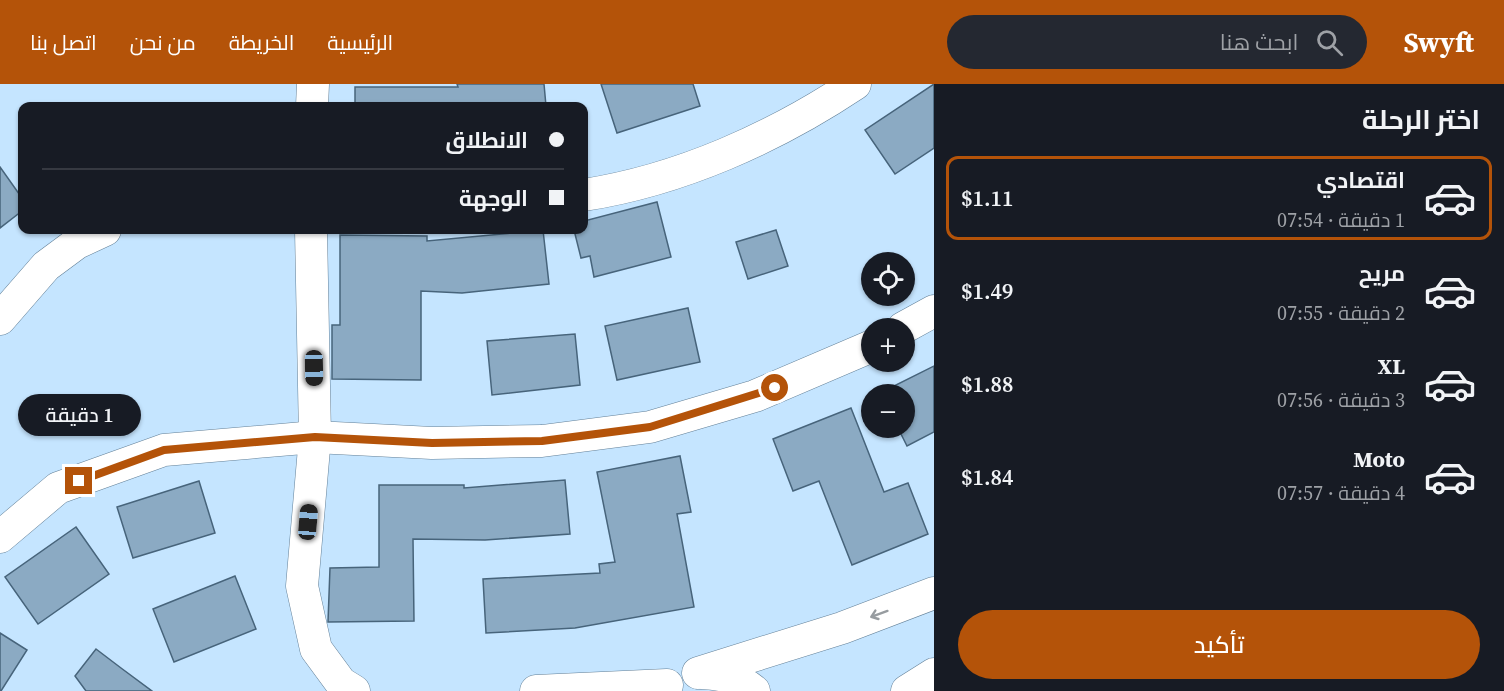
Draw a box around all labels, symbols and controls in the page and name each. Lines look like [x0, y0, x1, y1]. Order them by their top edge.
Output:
search box [947, 15, 1367, 69]
text: Swyft [1403, 23, 1474, 61]
icon: search [1313, 26, 1346, 59]
text: ابحث هنا [1220, 27, 1298, 57]
text: اتصل بنا [30, 28, 97, 57]
text: من نحن [130, 28, 196, 57]
text: الخريطة [229, 28, 294, 57]
text: الرئيسية [327, 28, 393, 57]
text: اختر الرحلة [1362, 101, 1480, 138]
text: الانطلاق [445, 125, 528, 155]
text: اقتصادي [1316, 165, 1405, 195]
icon: car [1423, 171, 1477, 225]
text: الوجهة [459, 183, 528, 213]
text: $1.11 [961, 183, 1013, 213]
text: 1 دقيقة · 07:54 [1277, 206, 1405, 234]
map controls [861, 252, 915, 438]
button: locate [861, 252, 915, 306]
text: مريح [1359, 258, 1405, 288]
icon: car [1423, 264, 1477, 318]
text: $1.49 [961, 276, 1013, 306]
text: 2 دقيقة · 07:55 [1277, 299, 1405, 327]
button: + [861, 318, 915, 372]
car [305, 350, 323, 386]
text: XL [1378, 351, 1405, 381]
icon: car [1423, 357, 1477, 411]
text: $1.88 [961, 369, 1013, 399]
route start [761, 374, 788, 401]
button: − [861, 384, 915, 438]
text: 3 دقيقة · 07:56 [1277, 386, 1405, 414]
callout: 1 دقيقة [17, 394, 140, 436]
text: 1 دقيقة [45, 401, 114, 429]
text: Moto [1353, 444, 1405, 474]
icon: car [1423, 450, 1477, 504]
text: $1.84 [961, 462, 1013, 492]
route end [65, 467, 92, 494]
text: 4 دقيقة · 07:57 [1277, 479, 1405, 507]
car [297, 503, 319, 541]
one-way arrow [871, 609, 889, 620]
button: تأكيد [958, 610, 1480, 679]

